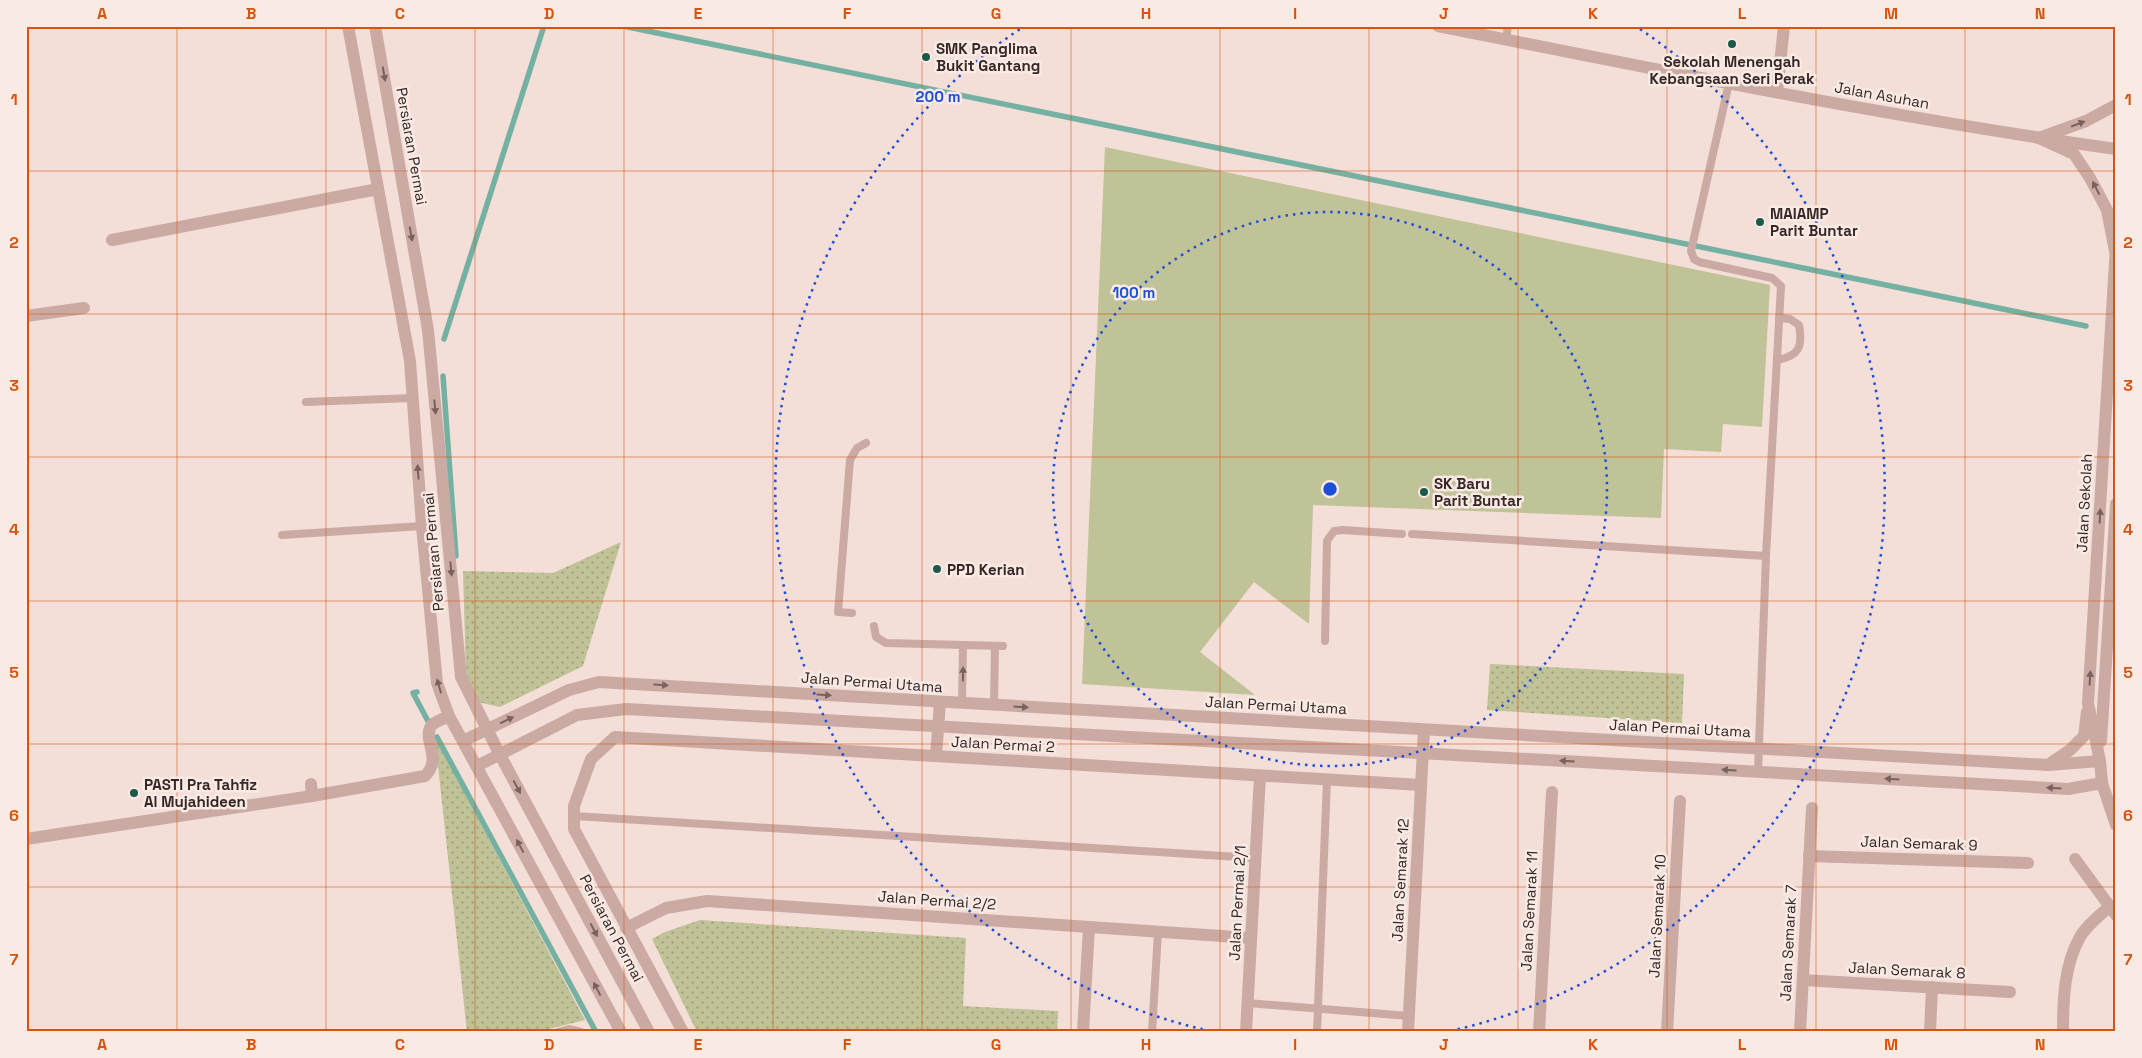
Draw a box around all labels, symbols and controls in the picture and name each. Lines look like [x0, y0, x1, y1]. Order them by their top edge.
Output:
text: A [97, 3, 107, 24]
text: B [246, 3, 256, 24]
text: C [395, 3, 405, 24]
text: D [544, 3, 554, 24]
text: E [694, 3, 703, 24]
text: F [843, 3, 852, 24]
text: G [991, 3, 1001, 24]
text: H [1141, 3, 1151, 24]
text: I [1293, 3, 1297, 24]
text: J [1439, 3, 1449, 24]
text: K [1588, 3, 1598, 24]
text: L [1738, 3, 1747, 24]
text: M [1884, 3, 1898, 24]
text: N [2035, 3, 2045, 24]
marker: Sekolah Menengah Kebangsaan Seri Perak [1726, 38, 1738, 50]
place label: SMK Panglima Bukit Gantang [936, 39, 1040, 75]
marker: SMK Panglima Bukit Gantang [920, 51, 932, 63]
place label: Sekolah Menengah Kebangsaan Seri Perak [1650, 52, 1815, 88]
one-way arrow [380, 67, 388, 83]
street label: Jalan Asuhan [1833, 77, 1931, 113]
street label: Persiaran Permai [392, 86, 432, 206]
text: 200 m [916, 87, 960, 106]
text: 1 [10, 89, 18, 110]
text: 1 [2124, 89, 2132, 110]
one-way arrow [2071, 120, 2086, 127]
one-way arrow [2092, 181, 2100, 196]
place label: MAIAMP Parit Buntar [1770, 204, 1858, 240]
marker: MAIAMP Parit Buntar [1754, 216, 1766, 228]
one-way arrow [408, 227, 416, 243]
text: 2 [9, 232, 19, 253]
text: 2 [2123, 232, 2133, 253]
text: 100 m [1113, 283, 1155, 302]
text: 3 [9, 375, 19, 396]
text: 3 [2123, 375, 2133, 396]
one-way arrow [432, 399, 440, 415]
street label: Jalan Sekolah [2072, 453, 2096, 553]
one-way arrow [413, 464, 421, 480]
place label: SK Baru Parit Buntar [1434, 474, 1522, 510]
centre of rings [1321, 480, 1339, 498]
marker: SK Baru Parit Buntar [1418, 486, 1430, 498]
street label: Persiaran Permai [418, 492, 448, 612]
one-way arrow [2096, 508, 2104, 524]
text: 4 [9, 519, 19, 540]
text: 4 [2123, 519, 2133, 540]
place label: PPD Kerian [947, 560, 1025, 579]
one-way arrow [447, 561, 455, 577]
marker: PPD Kerian [931, 563, 943, 575]
text: 5 [9, 662, 19, 683]
text: 5 [2123, 662, 2133, 683]
one-way arrow [959, 666, 967, 682]
street label: Jalan Permai Utama [801, 668, 944, 696]
one-way arrow [2086, 670, 2094, 686]
one-way arrow [435, 678, 443, 693]
one-way arrow [654, 681, 670, 689]
one-way arrow [816, 691, 832, 699]
street label: Jalan Permai Utama [1205, 692, 1348, 718]
one-way arrow [1013, 704, 1029, 712]
street label: Jalan Permai Utama [1609, 715, 1752, 741]
one-way arrow [500, 716, 514, 724]
street label: Jalan Permai 2 [951, 732, 1055, 756]
one-way arrow [1559, 757, 1575, 765]
one-way arrow [1721, 766, 1737, 774]
place label: PASTI Pra Tahfiz Al Mujahideen [144, 775, 257, 811]
one-way arrow [1883, 775, 1899, 783]
one-way arrow [513, 780, 521, 795]
one-way arrow [2045, 784, 2061, 792]
marker: PASTI Pra Tahfiz Al Mujahideen [128, 787, 140, 799]
text: 6 [9, 805, 19, 826]
text: 6 [2123, 805, 2133, 826]
street label: Jalan Semarak 12 [1387, 818, 1413, 942]
street label: Jalan Semarak 9 [1860, 831, 1978, 855]
one-way arrow [516, 839, 524, 853]
street label: Jalan Permai 2/1 [1224, 845, 1250, 961]
street label: Jalan Semarak 11 [1516, 850, 1542, 972]
street label: Jalan Semarak 10 [1644, 854, 1670, 978]
street label: Persiaran Permai [576, 871, 648, 985]
street label: Jalan Semarak 7 [1775, 884, 1801, 1002]
street label: Jalan Permai 2/2 [877, 886, 997, 914]
one-way arrow [590, 924, 599, 937]
text: 7 [10, 949, 19, 970]
text: 7 [2124, 949, 2133, 970]
street label: Jalan Semarak 8 [1848, 957, 1966, 983]
one-way arrow [593, 982, 602, 996]
text: A [97, 1034, 107, 1055]
text: B [246, 1034, 256, 1055]
text: C [395, 1034, 405, 1055]
text: D [544, 1034, 554, 1055]
text: E [694, 1034, 703, 1055]
text: F [843, 1034, 852, 1055]
text: G [991, 1034, 1001, 1055]
text: H [1141, 1034, 1151, 1055]
text: I [1293, 1034, 1297, 1055]
text: J [1439, 1034, 1449, 1055]
text: K [1588, 1034, 1598, 1055]
text: L [1738, 1034, 1747, 1055]
text: M [1884, 1034, 1898, 1055]
text: N [2035, 1034, 2045, 1055]

